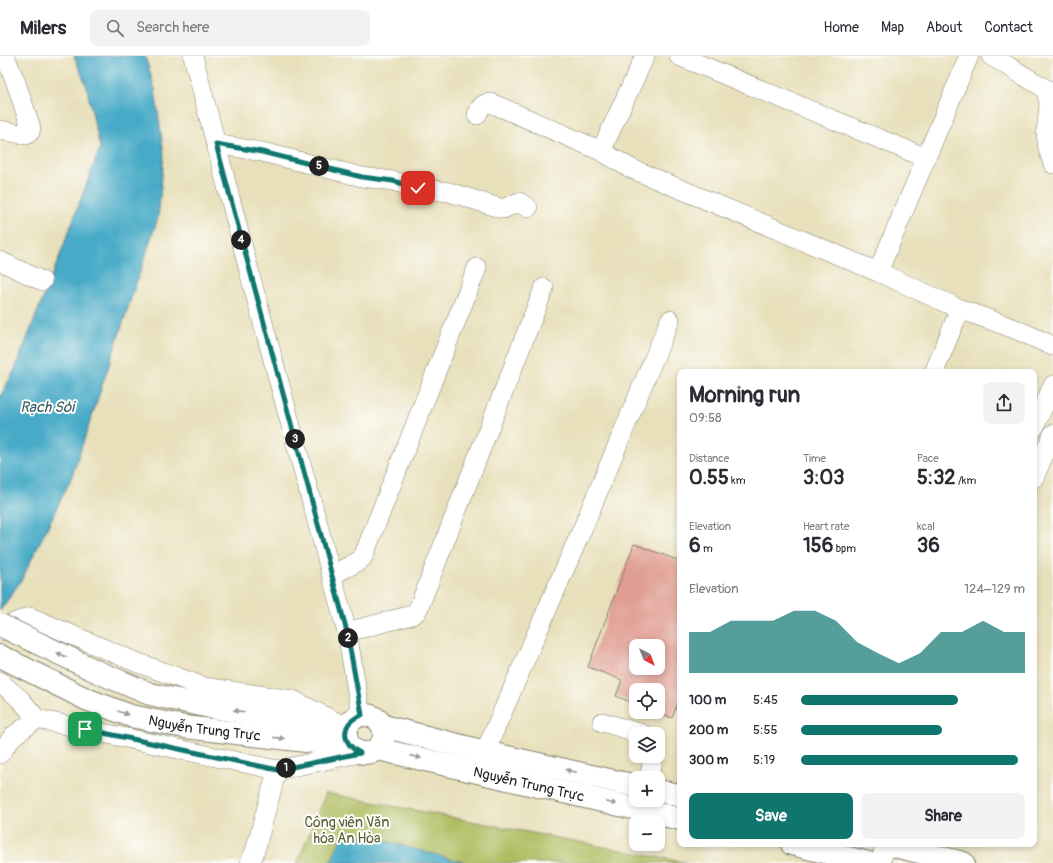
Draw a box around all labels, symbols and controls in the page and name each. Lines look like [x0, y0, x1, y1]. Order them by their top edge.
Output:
search box [90, 10, 370, 46]
text: Milers [20, 16, 66, 40]
icon: search [104, 17, 126, 39]
text: Search here [136, 18, 210, 37]
text: Home [824, 19, 859, 36]
text: Map [881, 19, 904, 36]
text: About [926, 19, 962, 36]
text: Contact [984, 19, 1033, 36]
pin: 5 [309, 156, 329, 176]
text: 5 [316, 159, 322, 172]
pin [401, 171, 435, 205]
icon: check [407, 177, 429, 199]
pin: 4 [231, 230, 251, 250]
text: 4 [238, 233, 244, 246]
text: Morning run [689, 381, 800, 409]
button: share [983, 382, 1025, 424]
water label: Rạch Sỏi [20, 398, 76, 417]
text: 09:58 [689, 410, 722, 426]
pin: 3 [285, 429, 305, 449]
text: 3 [292, 432, 298, 445]
text: Distance [689, 452, 729, 465]
text: Time [803, 452, 826, 465]
text: Pace [917, 452, 939, 465]
text: 0.55 [689, 465, 729, 490]
text: 3:03 [803, 465, 844, 490]
text: 5:32 [917, 465, 956, 490]
text: km [729, 474, 745, 487]
text: /km [956, 474, 976, 487]
text: Elevation [689, 520, 731, 533]
text: Heart rate [803, 520, 849, 533]
text: kcal [917, 520, 935, 533]
text: 6 [689, 533, 701, 558]
text: 156 [803, 533, 833, 558]
text: 36 [917, 533, 940, 558]
text: m [701, 542, 713, 555]
text: bpm [833, 542, 856, 555]
text: Elevation [689, 581, 739, 597]
text: 124–129 m [964, 581, 1025, 597]
pin: 2 [338, 628, 358, 648]
text: 2 [345, 631, 351, 644]
north arrow [629, 639, 665, 675]
map controls [629, 639, 665, 851]
one-way arrow [57, 652, 68, 658]
button: locate [629, 683, 665, 719]
text: 100 m [689, 692, 726, 708]
text: 5:45 [753, 692, 778, 708]
one-way arrow [233, 708, 245, 714]
one-way arrow [117, 710, 129, 716]
pin [68, 712, 102, 746]
street label: Nguyễn Trung Trực [147, 712, 262, 745]
icon: arrive [74, 718, 96, 740]
text: 200 m [689, 722, 728, 738]
text: 5:55 [753, 722, 778, 738]
button: layers [629, 727, 665, 763]
one-way arrow [273, 735, 285, 741]
text: 300 m [689, 752, 728, 768]
text: 5:19 [753, 752, 775, 768]
one-way arrow [410, 755, 422, 761]
pin: 1 [276, 758, 296, 778]
text: 1 [284, 761, 288, 774]
street label: Nguyễn Trung Trực [472, 763, 586, 806]
one-way arrow [564, 768, 577, 774]
button: + [629, 771, 665, 807]
button: Save [689, 793, 853, 839]
button: Share [861, 793, 1025, 839]
one-way arrow [604, 800, 617, 806]
park label: Công viên Văn hóa An Hòa [304, 814, 390, 847]
button: − [629, 815, 665, 851]

